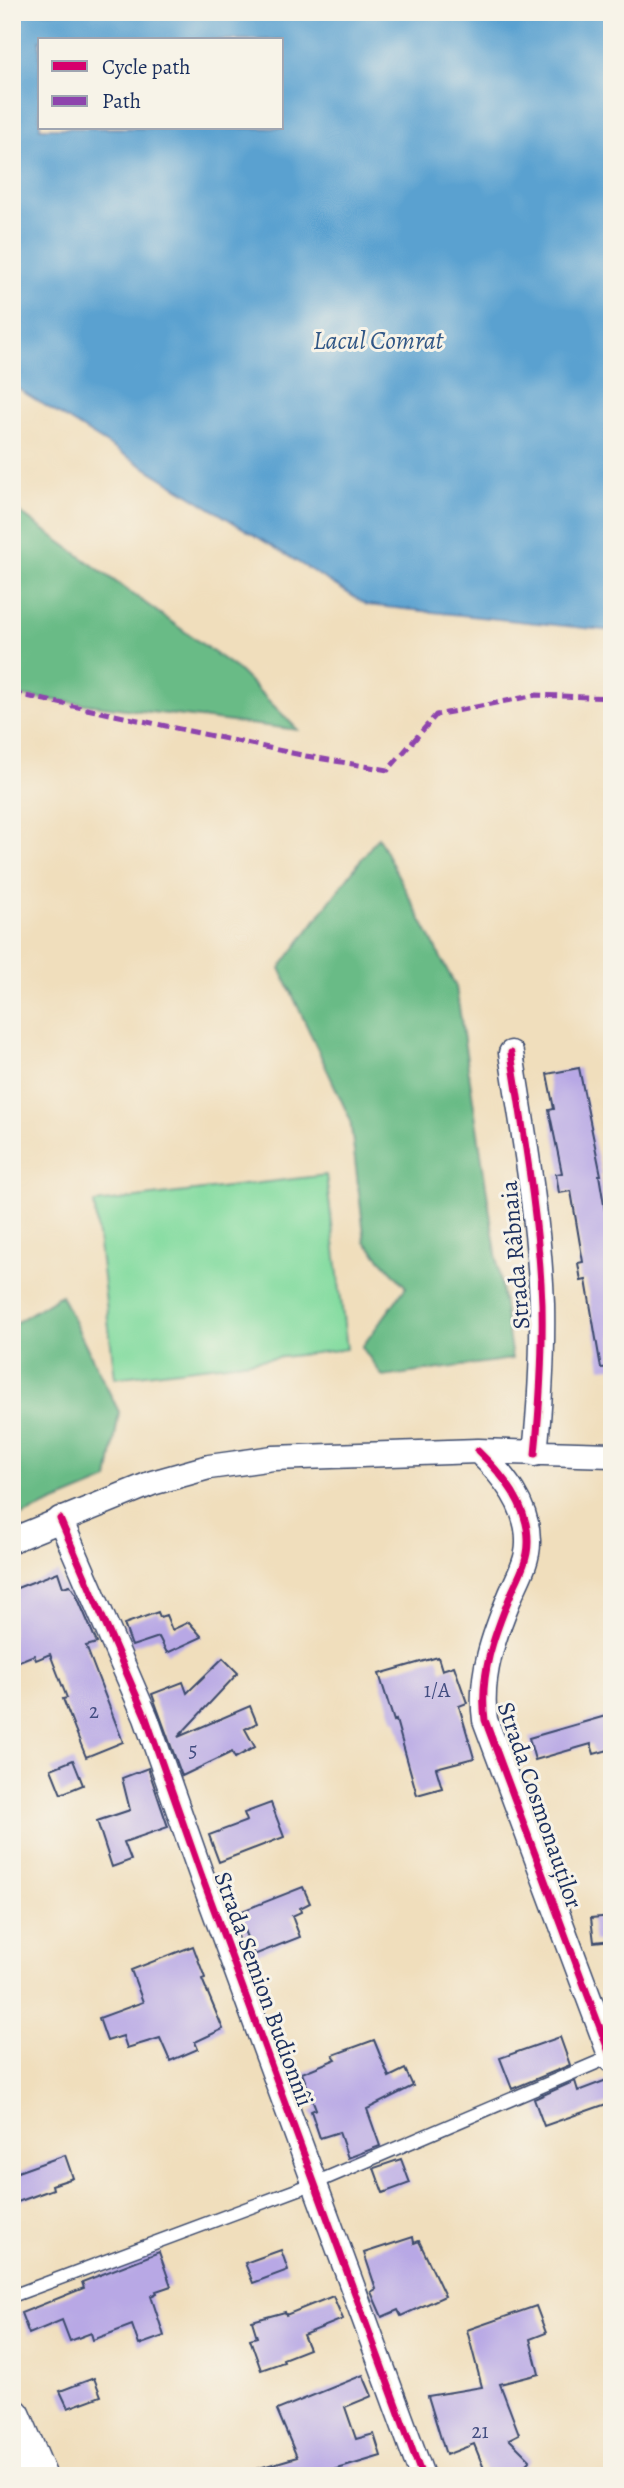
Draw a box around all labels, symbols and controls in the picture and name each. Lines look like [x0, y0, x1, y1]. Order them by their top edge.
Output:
legend [38, 38, 284, 130]
text: Cycle path [102, 53, 191, 81]
text: Path [102, 87, 141, 115]
water label: Lacul Comrat [313, 323, 445, 358]
street label: Strada Râbnaia [492, 1178, 537, 1331]
house number: 1/A [424, 1676, 451, 1704]
house number: 2 [89, 1697, 99, 1725]
street label: Strada Cosmonauților [490, 1697, 590, 1913]
house number: 5 [188, 1736, 198, 1764]
street label: Strada Semion Budionnîi [207, 1867, 321, 2111]
house number: 21 [471, 2417, 489, 2445]

